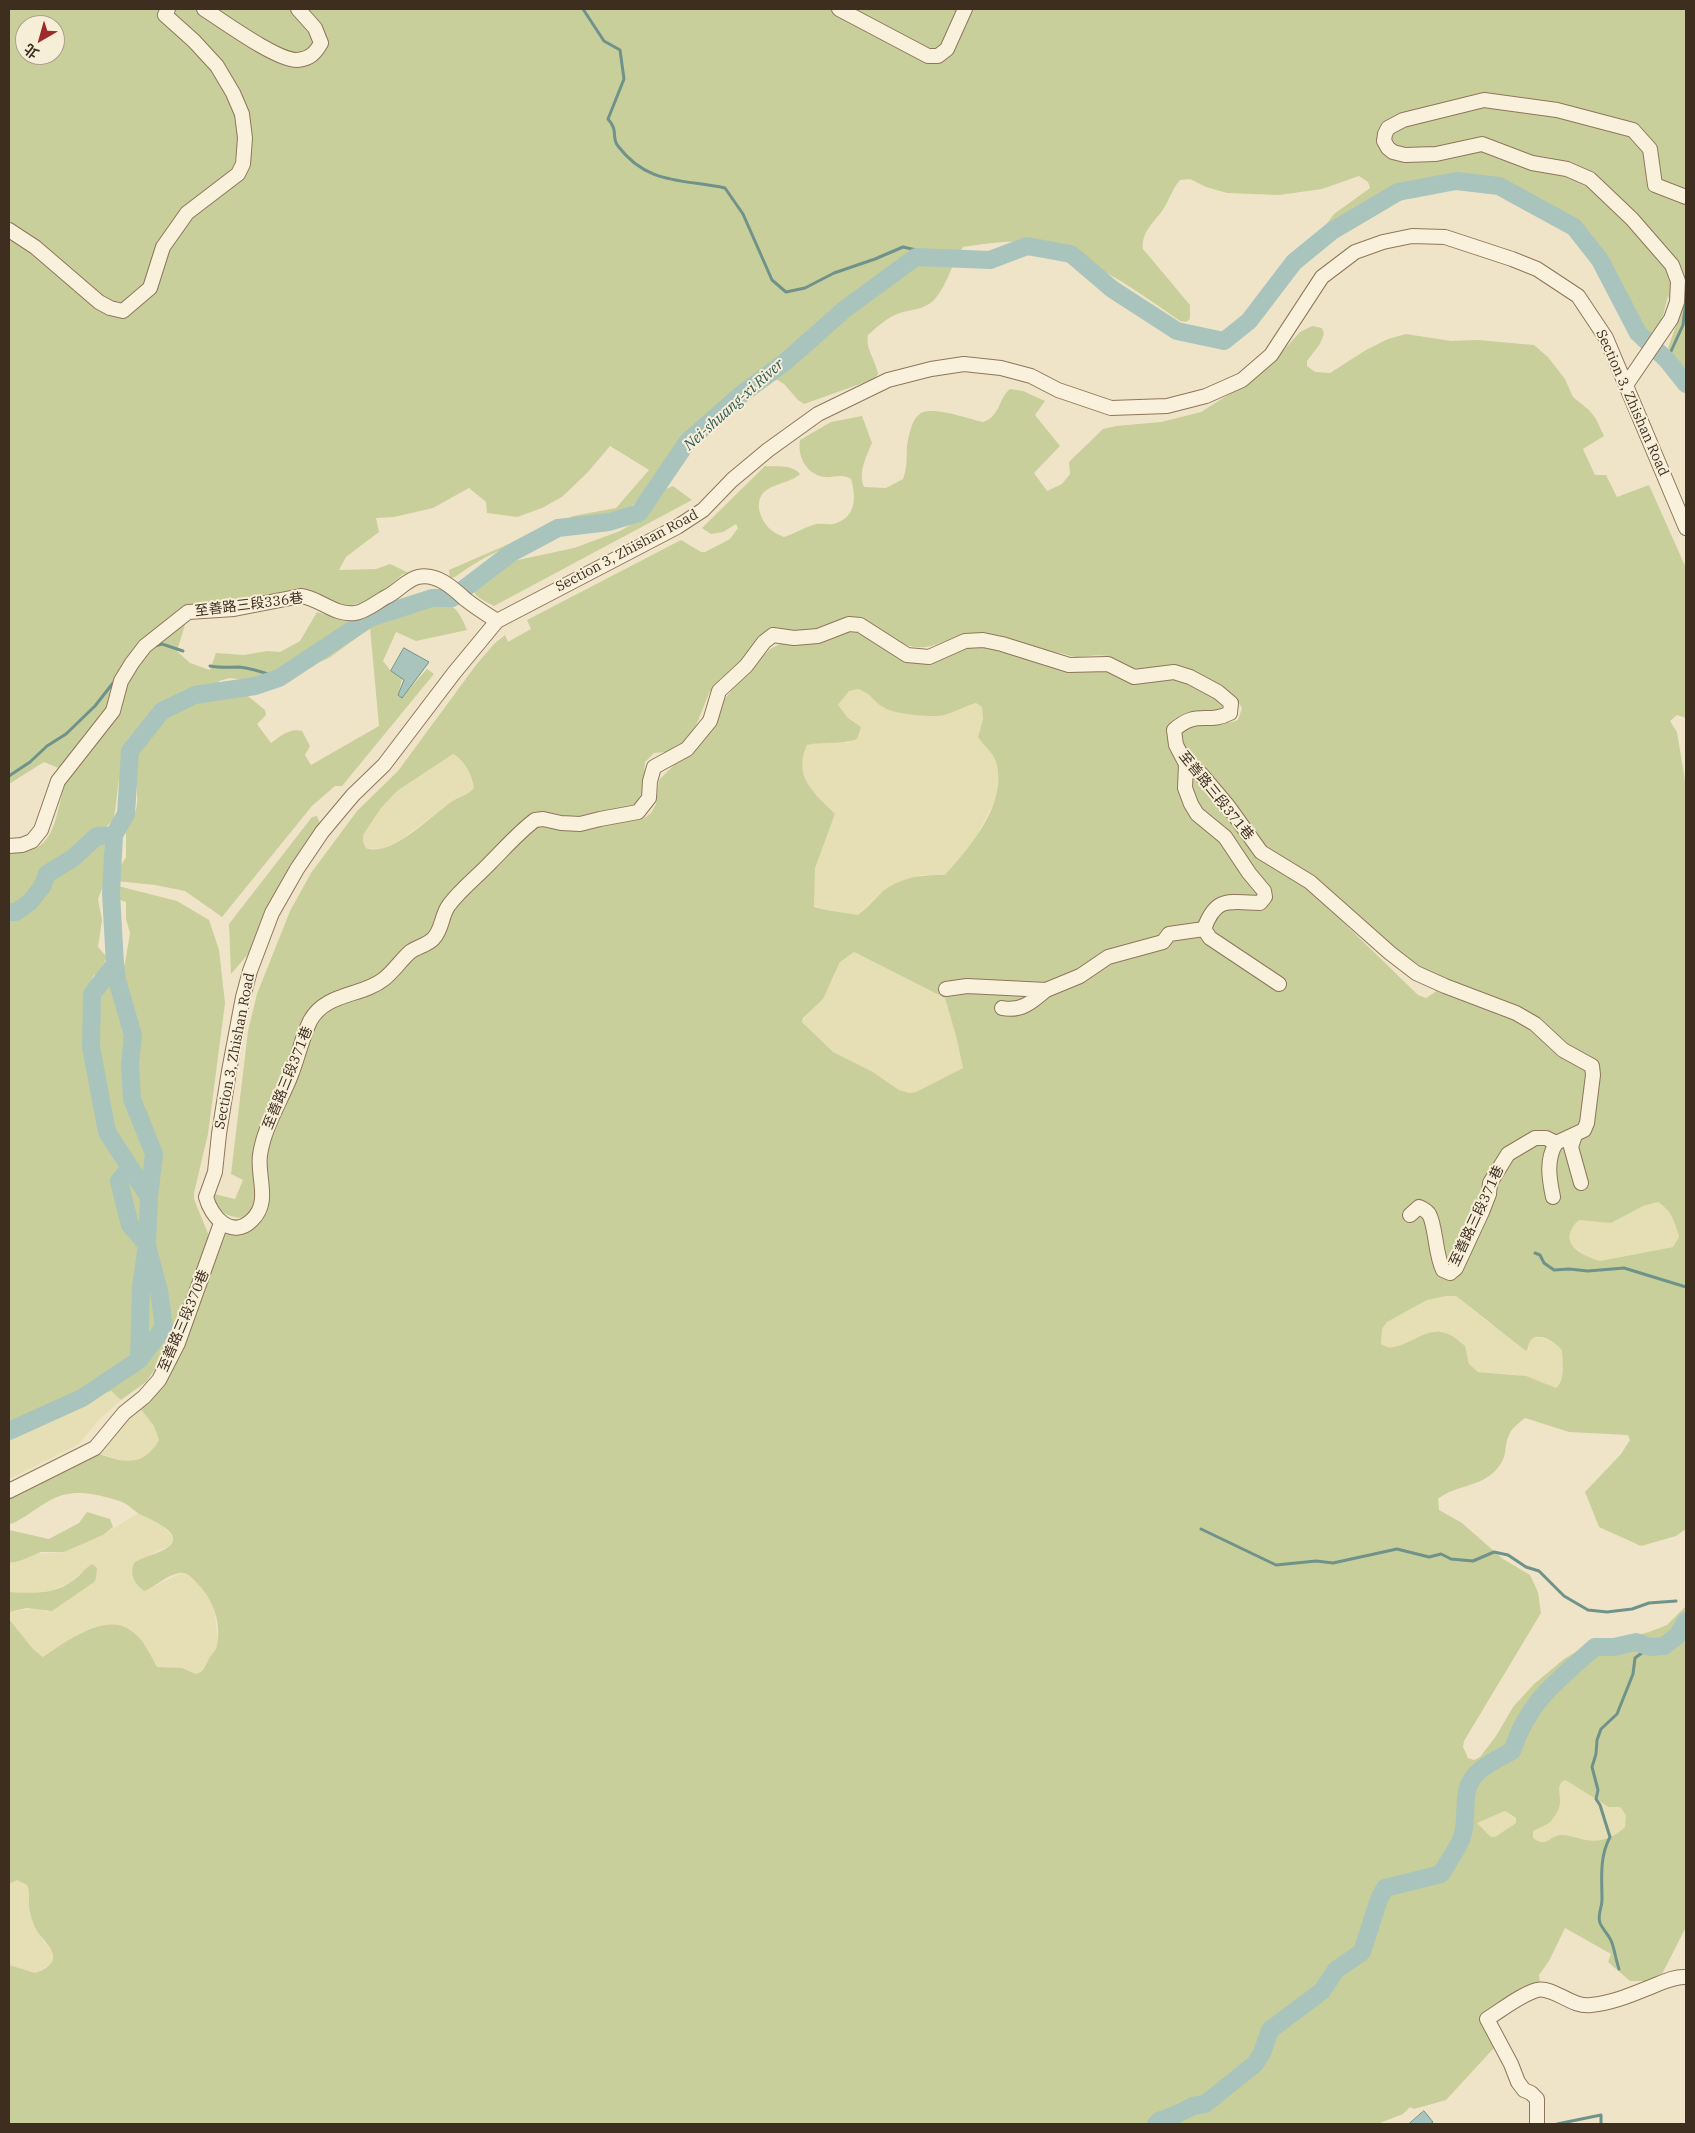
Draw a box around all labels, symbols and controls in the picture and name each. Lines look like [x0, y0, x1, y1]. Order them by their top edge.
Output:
north arrow [15, 15, 65, 65]
text: 北 [20, 40, 42, 62]
street label: Section 3, Zhishan Road [1592, 327, 1672, 479]
water label: Nei-shuang-xi River [680, 355, 788, 455]
street label: Section 3, Zhishan Road [553, 506, 701, 596]
street label: 至善路三段336巷 [194, 590, 304, 620]
street label: 至善路三段371巷 [1175, 748, 1257, 844]
street label: Section 3, Zhishan Road [212, 972, 258, 1130]
street label: 至善路三段371巷 [260, 1024, 316, 1132]
street label: 至善路三段371巷 [1446, 1163, 1508, 1269]
street label: 至善路三段370巷 [155, 1267, 213, 1375]

